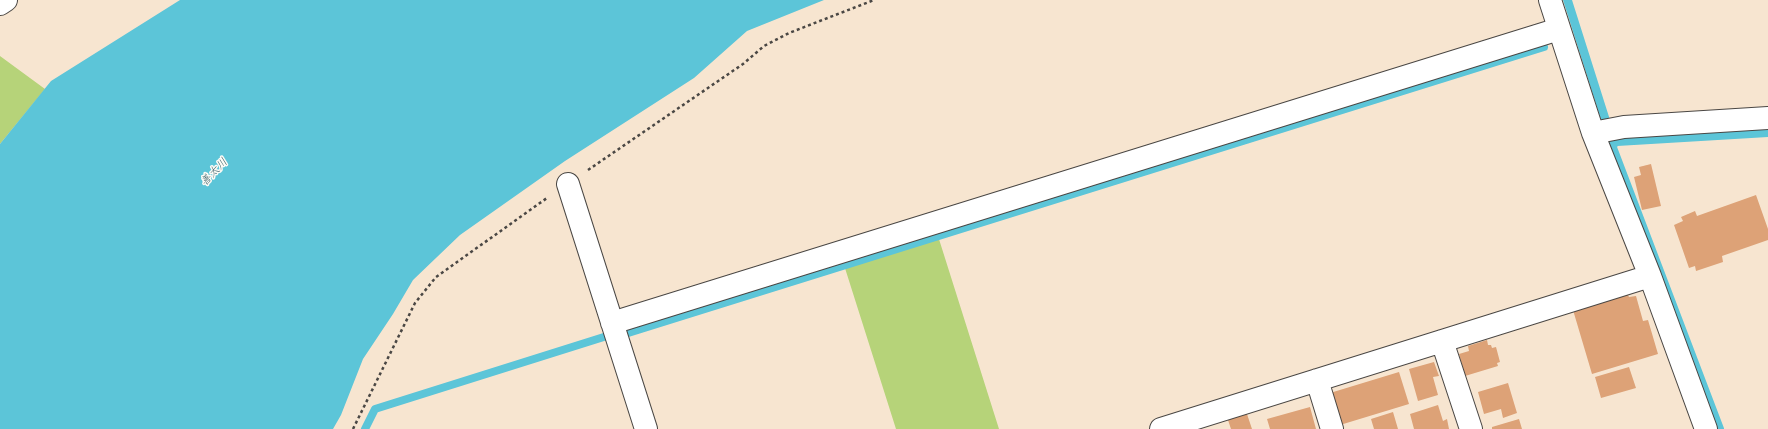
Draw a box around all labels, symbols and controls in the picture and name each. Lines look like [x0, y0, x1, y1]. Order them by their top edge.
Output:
water label: 善太川 [199, 157, 231, 189]

